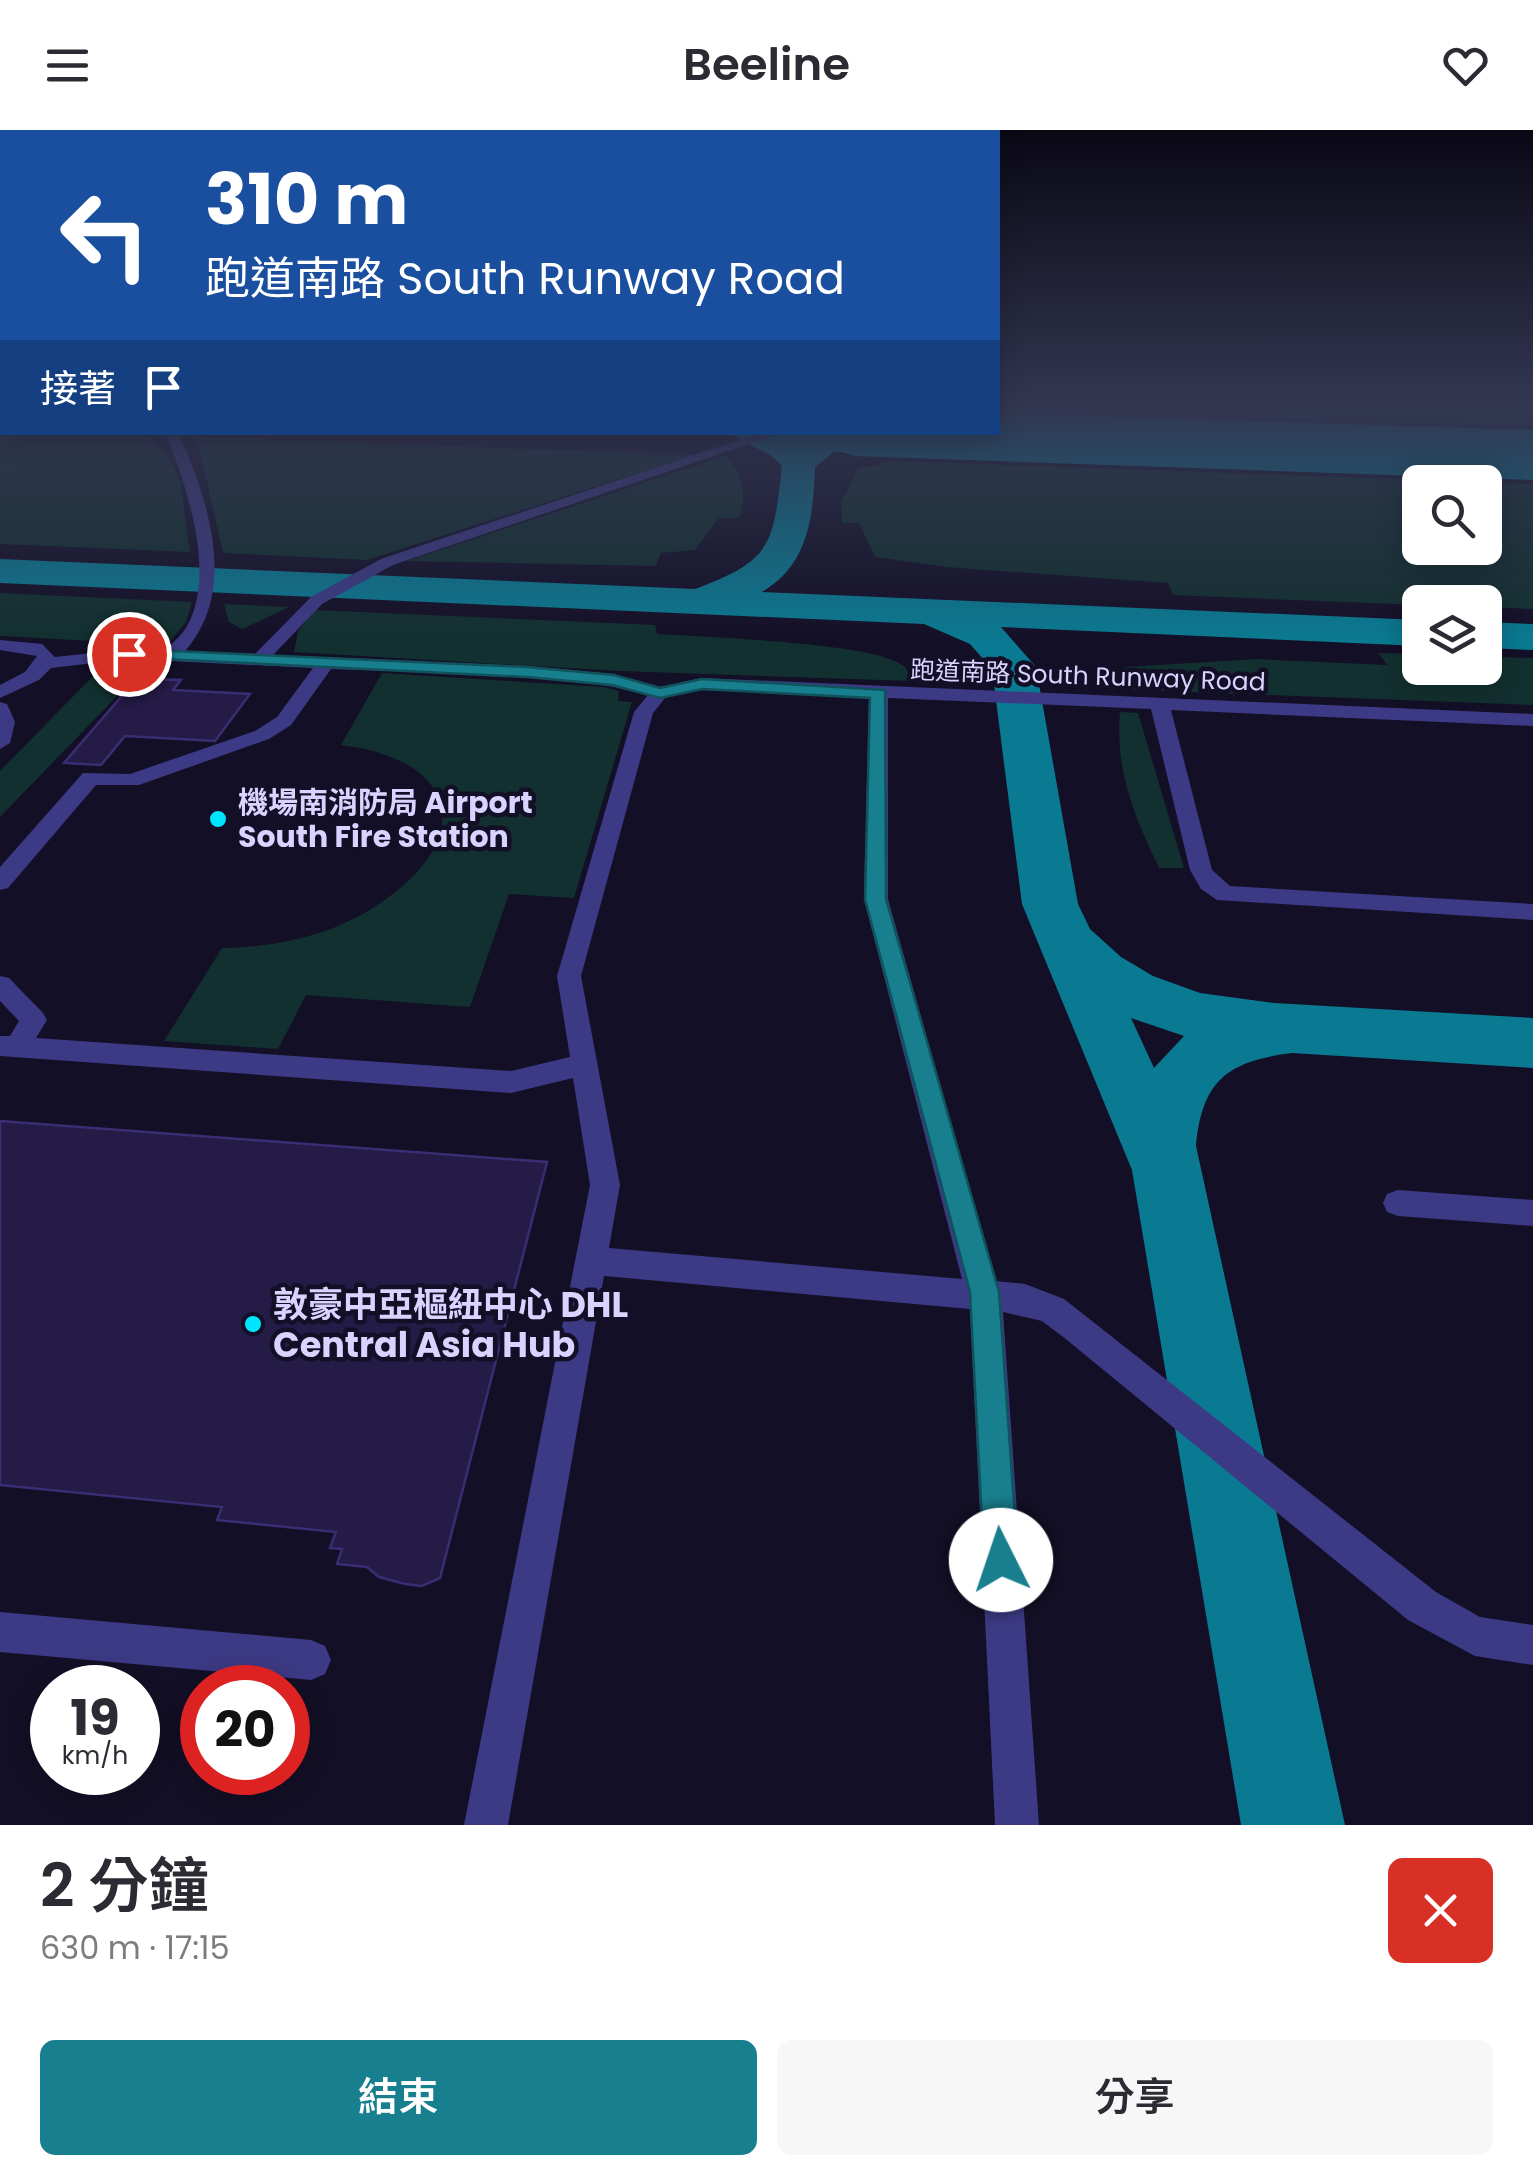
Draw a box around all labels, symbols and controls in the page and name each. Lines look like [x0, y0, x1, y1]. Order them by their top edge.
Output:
text: Beeline [683, 33, 850, 96]
icon: menu [40, 38, 95, 93]
icon: heart [1438, 38, 1493, 93]
text: 310 m [205, 150, 408, 249]
icon: left [40, 170, 170, 300]
text: 跑道南路 South Runway Road [205, 247, 845, 310]
icon: arrive [136, 360, 191, 415]
text: 接著 [40, 362, 116, 415]
map controls [1402, 465, 1502, 685]
button: search [1402, 465, 1502, 565]
button: layers [1402, 585, 1502, 685]
pin [87, 612, 172, 697]
icon: arrive [102, 627, 157, 682]
street label: 跑道南路 South Runway Road [910, 652, 1266, 700]
place label: 機場南消防局 Airport South Fire Station [238, 781, 533, 858]
marker: 機場南消防局 Airport South Fire Station [207, 808, 229, 830]
place label: 敦豪中亞樞紐中心 DHL Central Asia Hub [273, 1280, 628, 1369]
marker: 敦豪中亞樞紐中心 DHL Central Asia Hub [242, 1313, 264, 1335]
position arrow [949, 1508, 1053, 1612]
speed limit sign: 20 [180, 1665, 310, 1795]
text: 19 [70, 1682, 120, 1753]
text: km/h [62, 1738, 128, 1773]
text: 2 分鐘 [40, 1844, 209, 1928]
button: close [1388, 1858, 1493, 1963]
text: 630 m · 17:15 [40, 1925, 230, 1970]
button: 結束 [40, 2040, 757, 2155]
button: 分享 [777, 2040, 1493, 2155]

